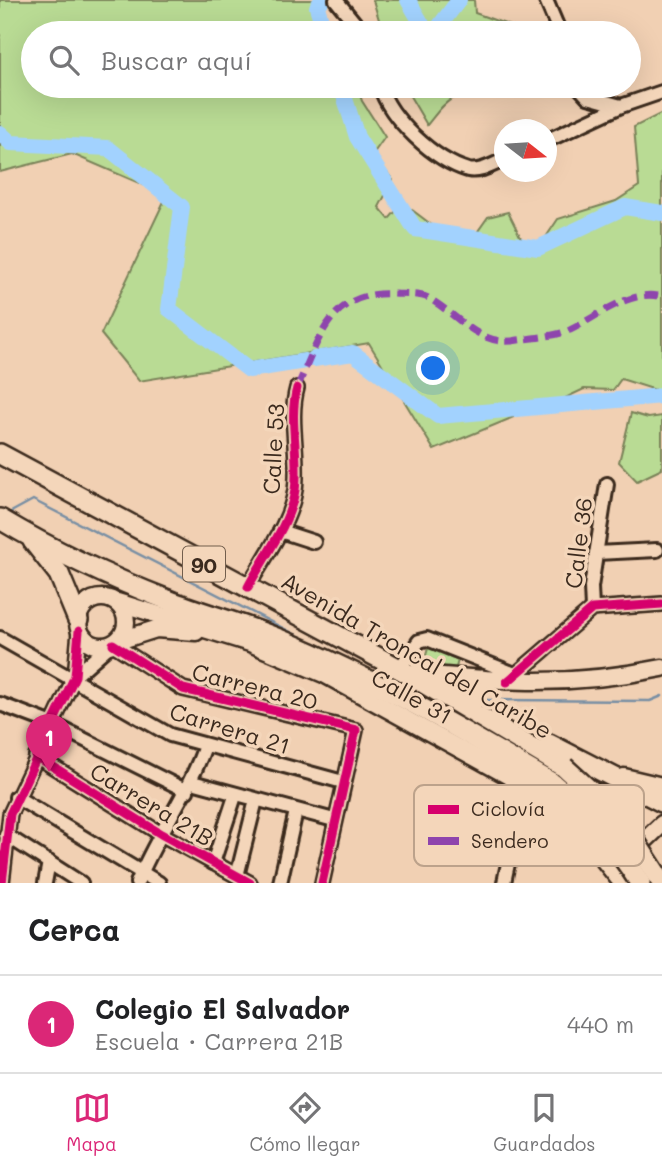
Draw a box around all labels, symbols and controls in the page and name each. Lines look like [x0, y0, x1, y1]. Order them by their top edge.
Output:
search box [21, 21, 641, 98]
icon: search [45, 41, 83, 79]
text: Buscar aquí [101, 43, 252, 77]
north arrow [494, 119, 557, 182]
your location [416, 351, 450, 385]
street label: Calle 53 [256, 403, 290, 495]
street label: Calle 36 [558, 496, 598, 590]
road number: 90 [183, 546, 225, 582]
street label: Avenida Troncal del Caribe [276, 565, 558, 745]
street label: Carrera 20 [189, 656, 321, 716]
street label: Calle 31 [366, 662, 458, 730]
street label: Carrera 21 [166, 695, 294, 761]
pin: 1 [26, 714, 72, 772]
street label: Carrera 21B [85, 755, 219, 853]
legend [414, 785, 644, 866]
text: Ciclovía [471, 796, 545, 821]
text: Sendero [471, 828, 549, 853]
text: Cerca [28, 909, 120, 949]
text: Colegio El Salvador [95, 992, 350, 1026]
text: 1 [46, 1009, 56, 1039]
text: 440 m [567, 1009, 634, 1039]
text: Escuela · Carrera 21B [95, 1026, 343, 1056]
tab: Mapa [66, 1089, 117, 1156]
tab: Cómo llegar [250, 1089, 361, 1156]
tab: Guardados [493, 1089, 596, 1156]

